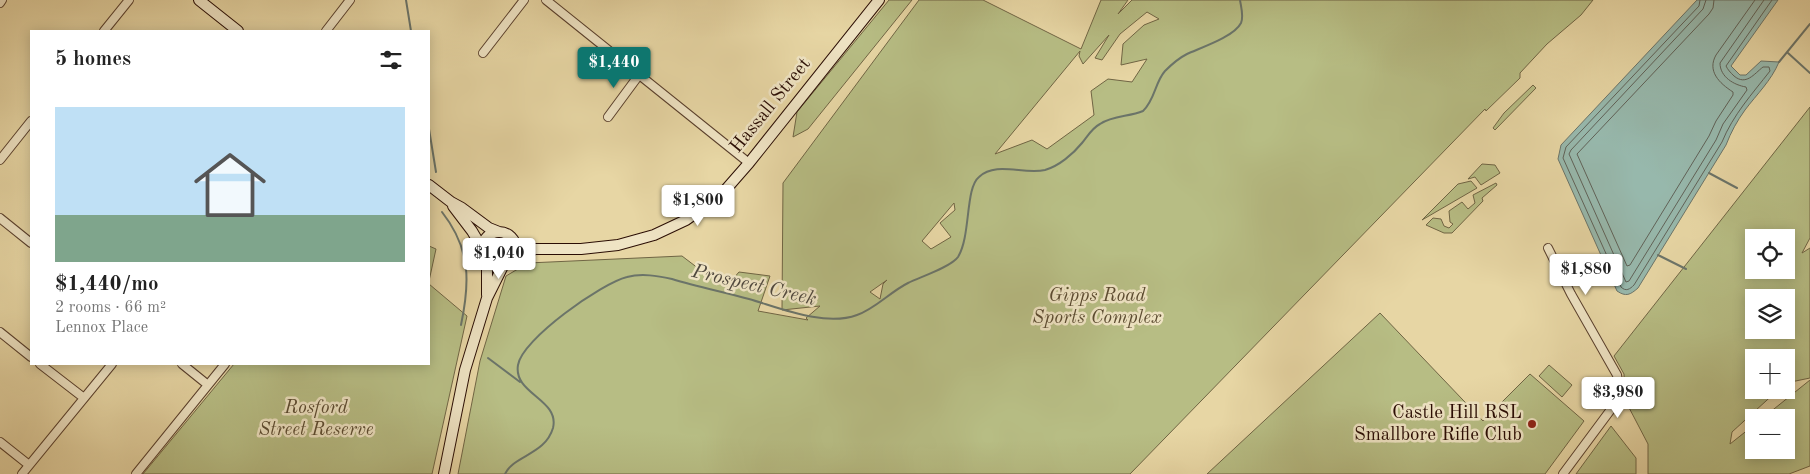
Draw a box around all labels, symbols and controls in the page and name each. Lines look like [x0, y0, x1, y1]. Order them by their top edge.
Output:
icon: filters [377, 46, 405, 74]
pin: $1,440 [573, 46, 655, 89]
text: 5 homes [55, 49, 131, 70]
text: $1,440 [589, 55, 639, 71]
street label: Hassall Street [727, 55, 815, 157]
icon: home [185, 140, 275, 230]
pin: $1,800 [657, 184, 739, 227]
text: $1,800 [673, 193, 723, 209]
map controls [1745, 229, 1795, 459]
button: locate [1745, 229, 1795, 279]
pin: $1,040 [458, 238, 540, 280]
text: $1,040 [474, 246, 524, 262]
pin: $1,880 [1545, 254, 1627, 296]
water label: Prospect Creek [689, 262, 818, 310]
text: $1,880 [1561, 262, 1611, 278]
text: $1,440/mo [55, 274, 159, 295]
park label: Gipps Road Sports Complex [1032, 287, 1162, 328]
button: layers [1745, 289, 1795, 339]
text: 2 rooms · 66 m² [55, 300, 166, 316]
text: Lennox Place [55, 320, 148, 336]
button: + [1745, 349, 1795, 399]
pin: $3,980 [1577, 376, 1659, 419]
text: $3,980 [1593, 385, 1643, 401]
park label: Rosford Street Reserve [258, 399, 374, 440]
place label: Castle Hill RSL Smallbore Rifle Club [1354, 404, 1522, 445]
button: − [1745, 409, 1795, 459]
marker: Castle Hill RSL Smallbore Rifle Club [1526, 418, 1538, 430]

